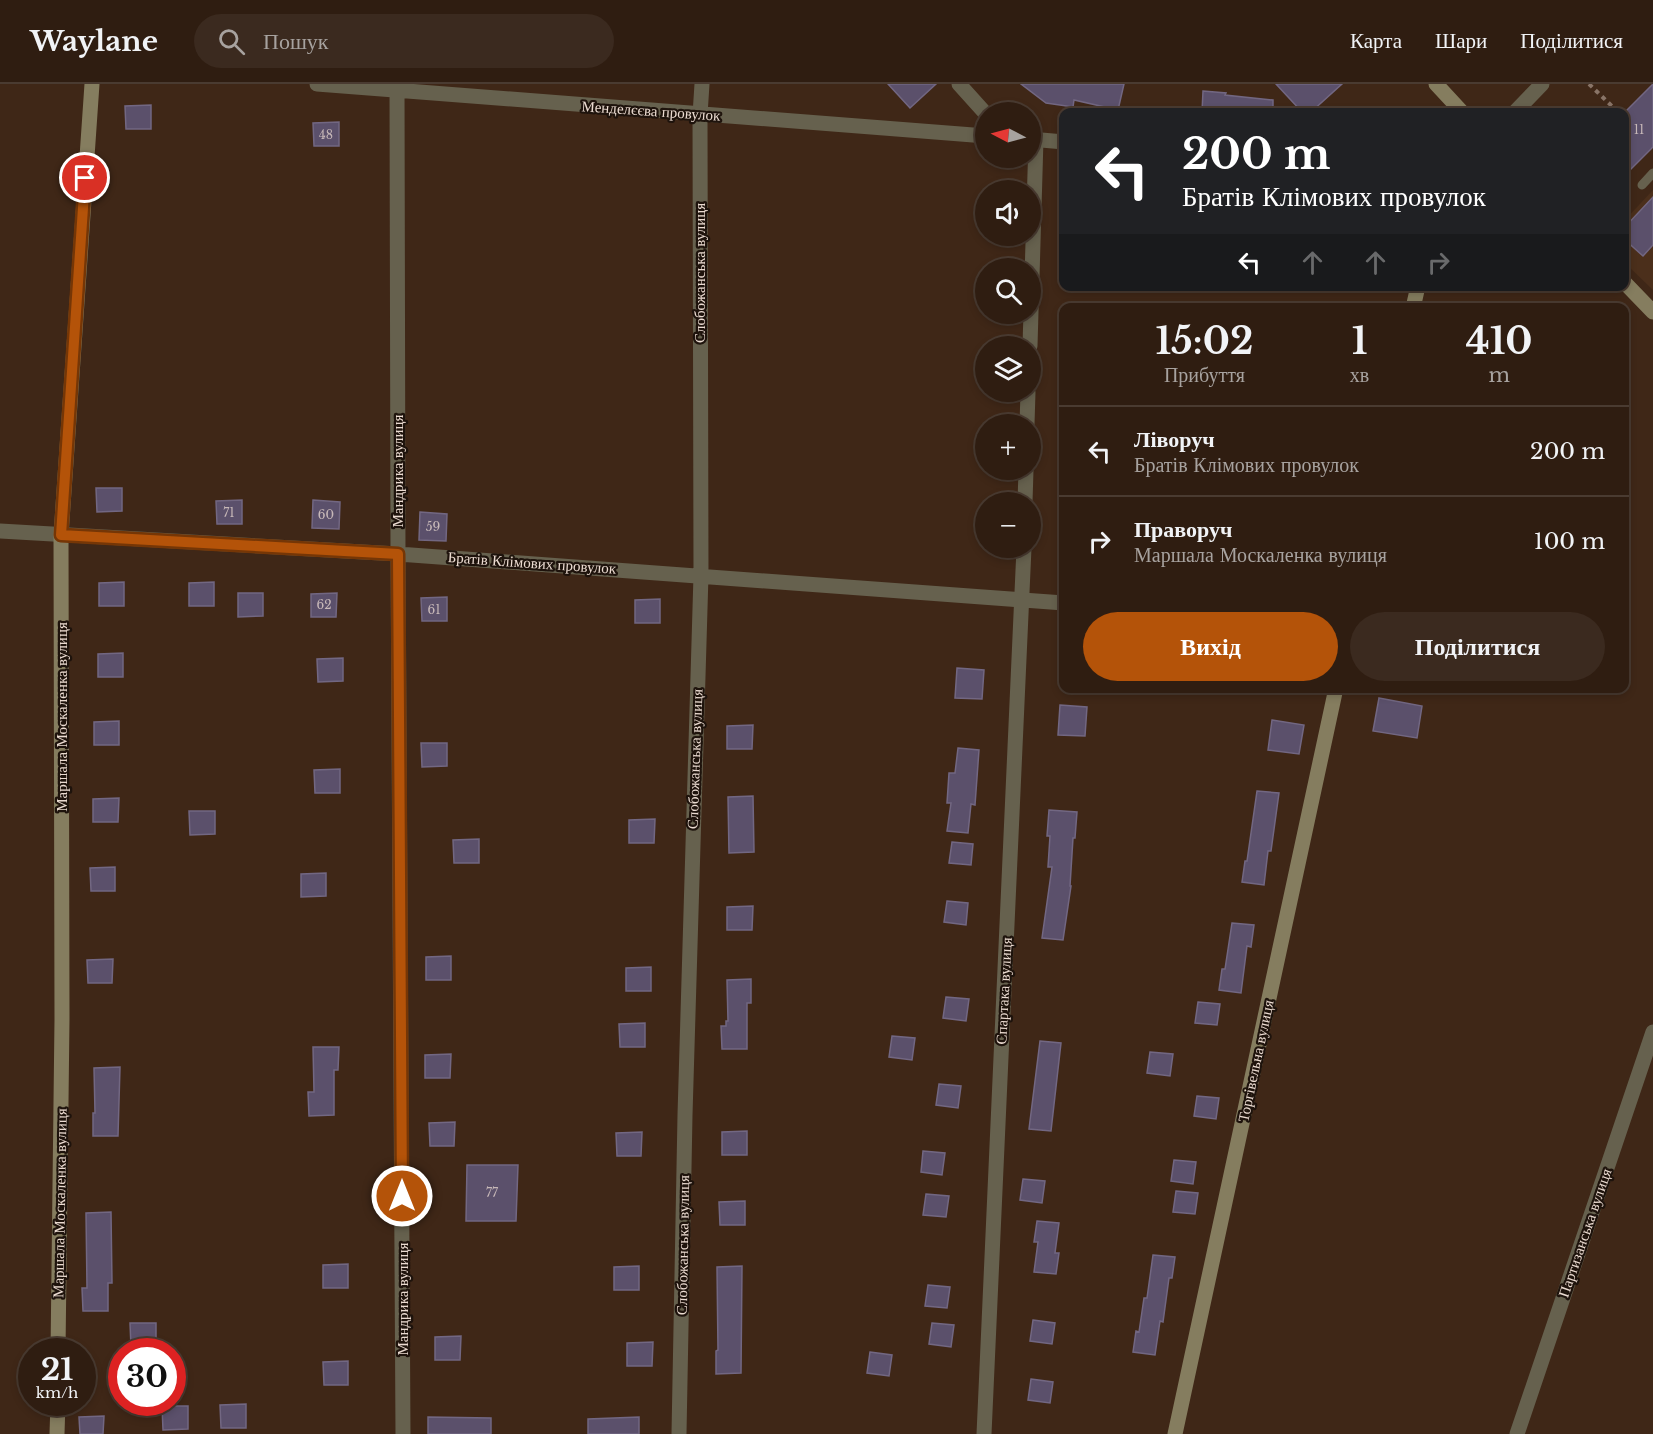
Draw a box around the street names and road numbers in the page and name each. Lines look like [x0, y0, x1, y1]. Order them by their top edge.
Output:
street label: Менделєєва провулок [581, 96, 722, 125]
street label: Слобожанська вулиця [690, 203, 709, 343]
street label: Мандрика вулиця [388, 414, 407, 528]
street label: Братів Клімових провулок [447, 547, 618, 578]
street label: Маршала Москаленка вулиця [52, 622, 71, 812]
street label: Слобожанська вулиця [683, 689, 706, 829]
street label: Спартака вулиця [991, 937, 1016, 1045]
street label: Торгівельна вулиця [1233, 998, 1278, 1124]
street label: Маршала Москаленка вулиця [48, 1108, 71, 1298]
street label: Партизанська вулиця [1554, 1166, 1616, 1300]
street label: Слобожанська вулиця [672, 1175, 693, 1315]
street label: Мандрика вулиця [393, 1242, 412, 1356]

